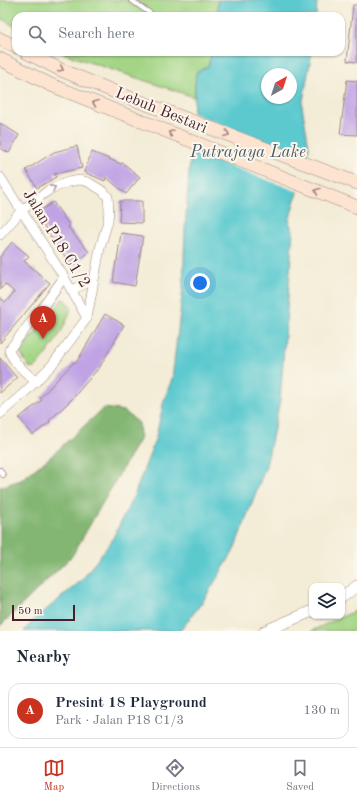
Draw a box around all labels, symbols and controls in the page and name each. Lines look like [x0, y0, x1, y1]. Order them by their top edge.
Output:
search box [12, 12, 345, 56]
icon: search [26, 23, 48, 45]
text: Search here [58, 27, 135, 42]
one-way arrow [57, 64, 64, 72]
north arrow [261, 68, 297, 104]
street label: Lebuh Bestari [113, 85, 209, 137]
one-way arrow [91, 99, 98, 107]
one-way arrow [167, 129, 174, 137]
one-way arrow [223, 130, 230, 138]
water label: Putrajaya Lake [189, 144, 306, 161]
one-way arrow [49, 185, 56, 193]
street label: Jalan P18 C1/2 [19, 187, 93, 291]
one-way arrow [314, 188, 321, 196]
your location [190, 273, 210, 293]
pin: A [30, 306, 56, 339]
map controls [309, 583, 345, 619]
button: layers [309, 583, 345, 619]
scale bar [12, 603, 75, 622]
text: 50 m [18, 606, 43, 617]
text: Nearby [16, 649, 71, 666]
text: Presint 18 Playground [55, 696, 207, 711]
text: A [25, 704, 35, 717]
text: 130 m [303, 704, 340, 717]
text: Park · Jalan P18 C1/3 [55, 714, 184, 727]
tab: Map [43, 757, 65, 795]
tab: Directions [151, 757, 200, 795]
tab: Saved [286, 757, 314, 795]

